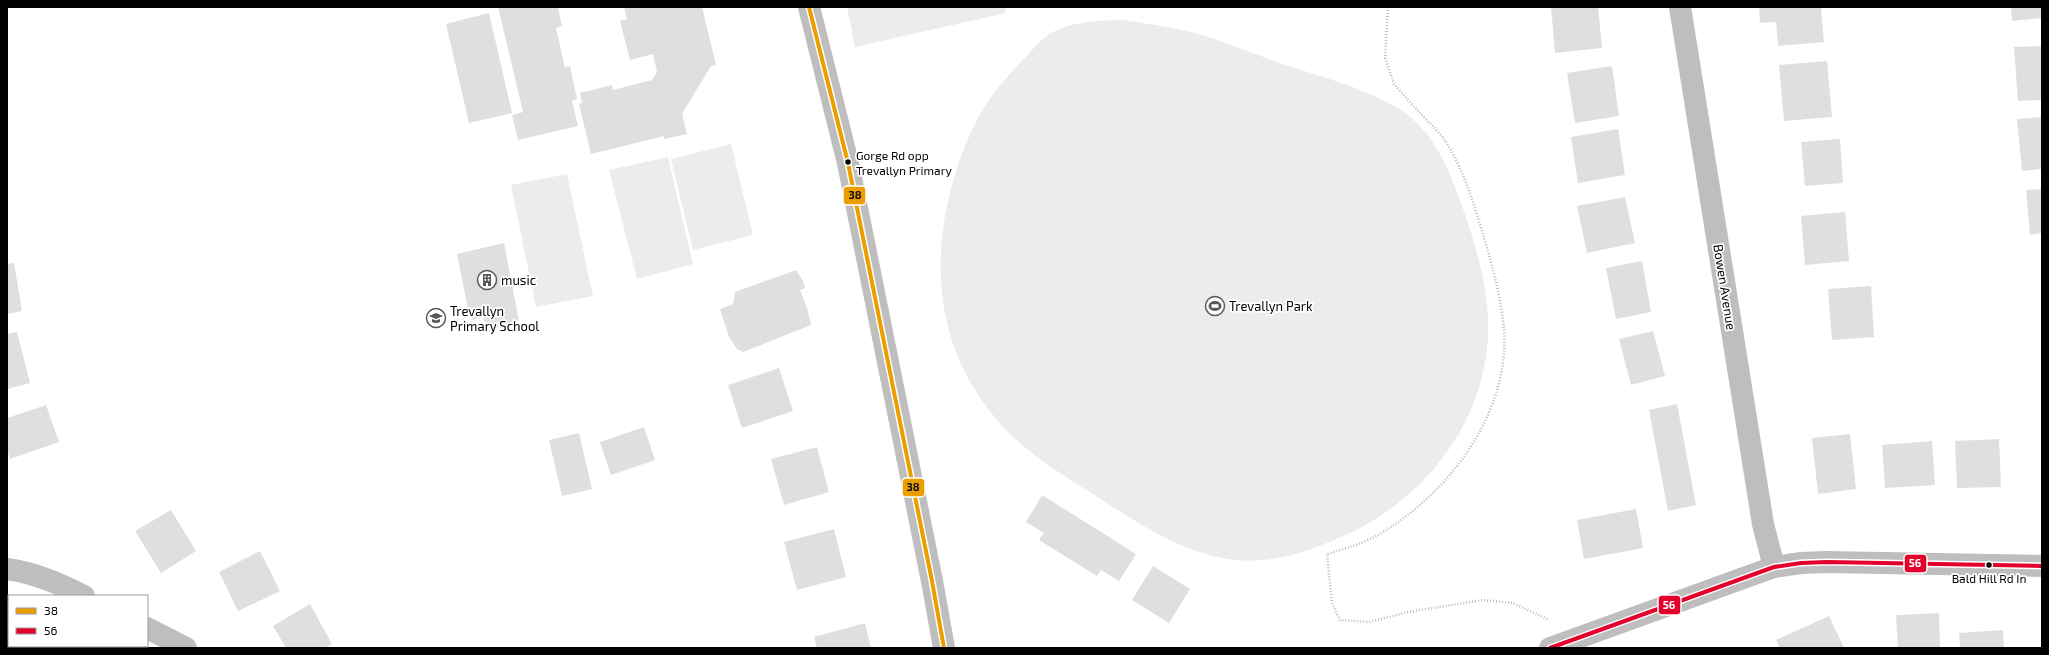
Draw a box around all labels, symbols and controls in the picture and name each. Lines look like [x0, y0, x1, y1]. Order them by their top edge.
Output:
place label: Gorge Rd opp Trevallyn Primary [856, 148, 952, 177]
marker: Gorge Rd opp Trevallyn Primary [843, 157, 853, 167]
line badge: 38 [843, 186, 866, 205]
text: 38 [848, 188, 862, 201]
street label: Bowen Avenue [1710, 243, 1740, 331]
building icon: music [476, 269, 498, 291]
place label: music [501, 272, 536, 288]
sports icon: Trevallyn Park [1204, 295, 1226, 317]
place label: Trevallyn Park [1229, 298, 1313, 314]
place label: Trevallyn Primary School [450, 303, 539, 334]
school or university icon: Trevallyn Primary School [425, 307, 447, 329]
line badge: 38 [902, 478, 925, 497]
text: 38 [906, 480, 920, 493]
line badge: 56 [1904, 554, 1927, 573]
text: 56 [1909, 556, 1922, 569]
marker: Bald Hill Rd In [1984, 560, 1994, 570]
place label: Bald Hill Rd In [1952, 571, 2026, 585]
legend [8, 595, 148, 647]
line badge: 56 [1658, 595, 1681, 615]
text: 56 [1663, 598, 1676, 611]
text: 38 [44, 603, 58, 617]
text: 56 [44, 623, 57, 637]

